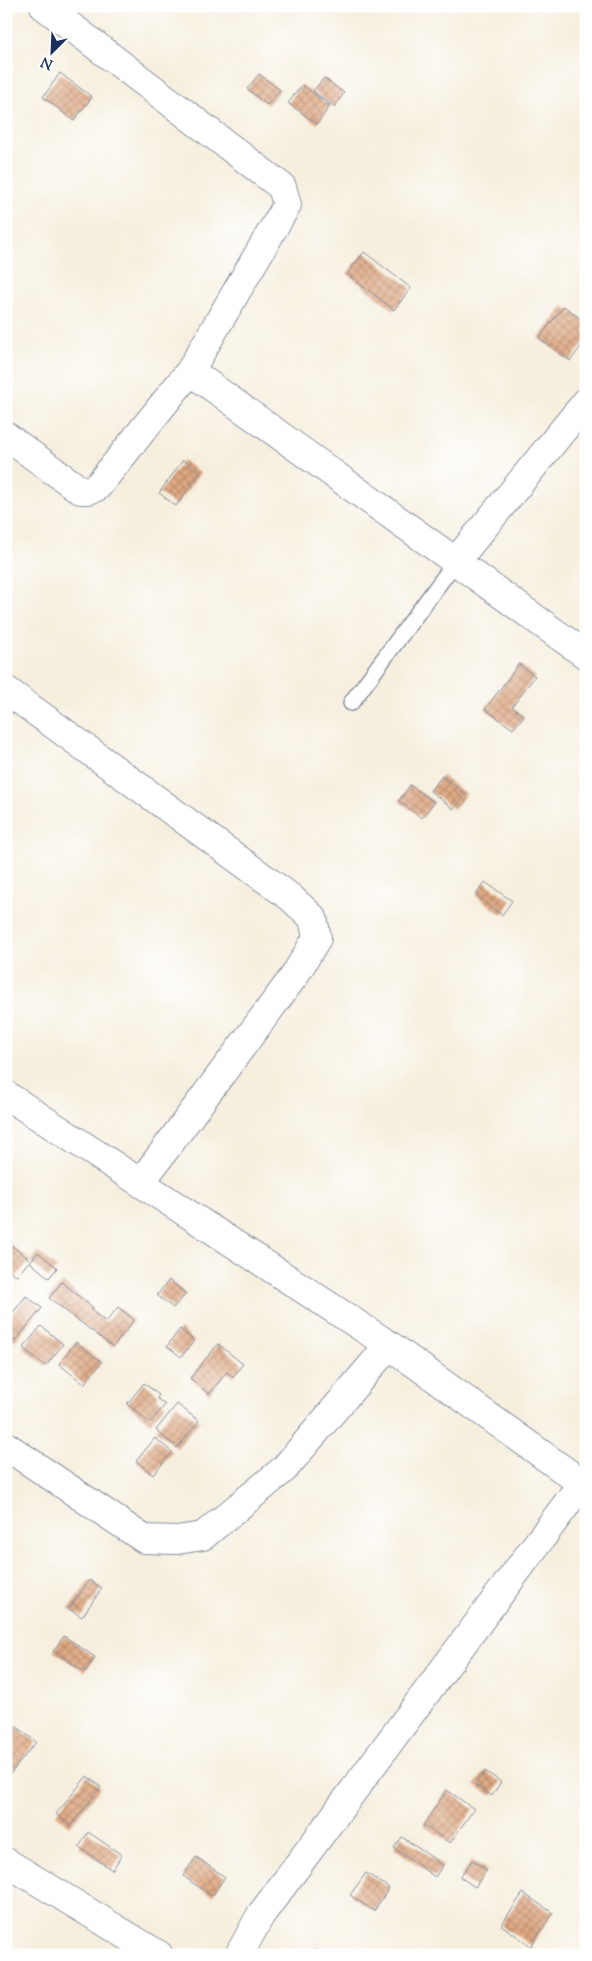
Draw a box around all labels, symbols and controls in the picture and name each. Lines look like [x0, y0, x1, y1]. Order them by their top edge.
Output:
north arrow [28, 28, 78, 78]
text: N [38, 51, 57, 73]

